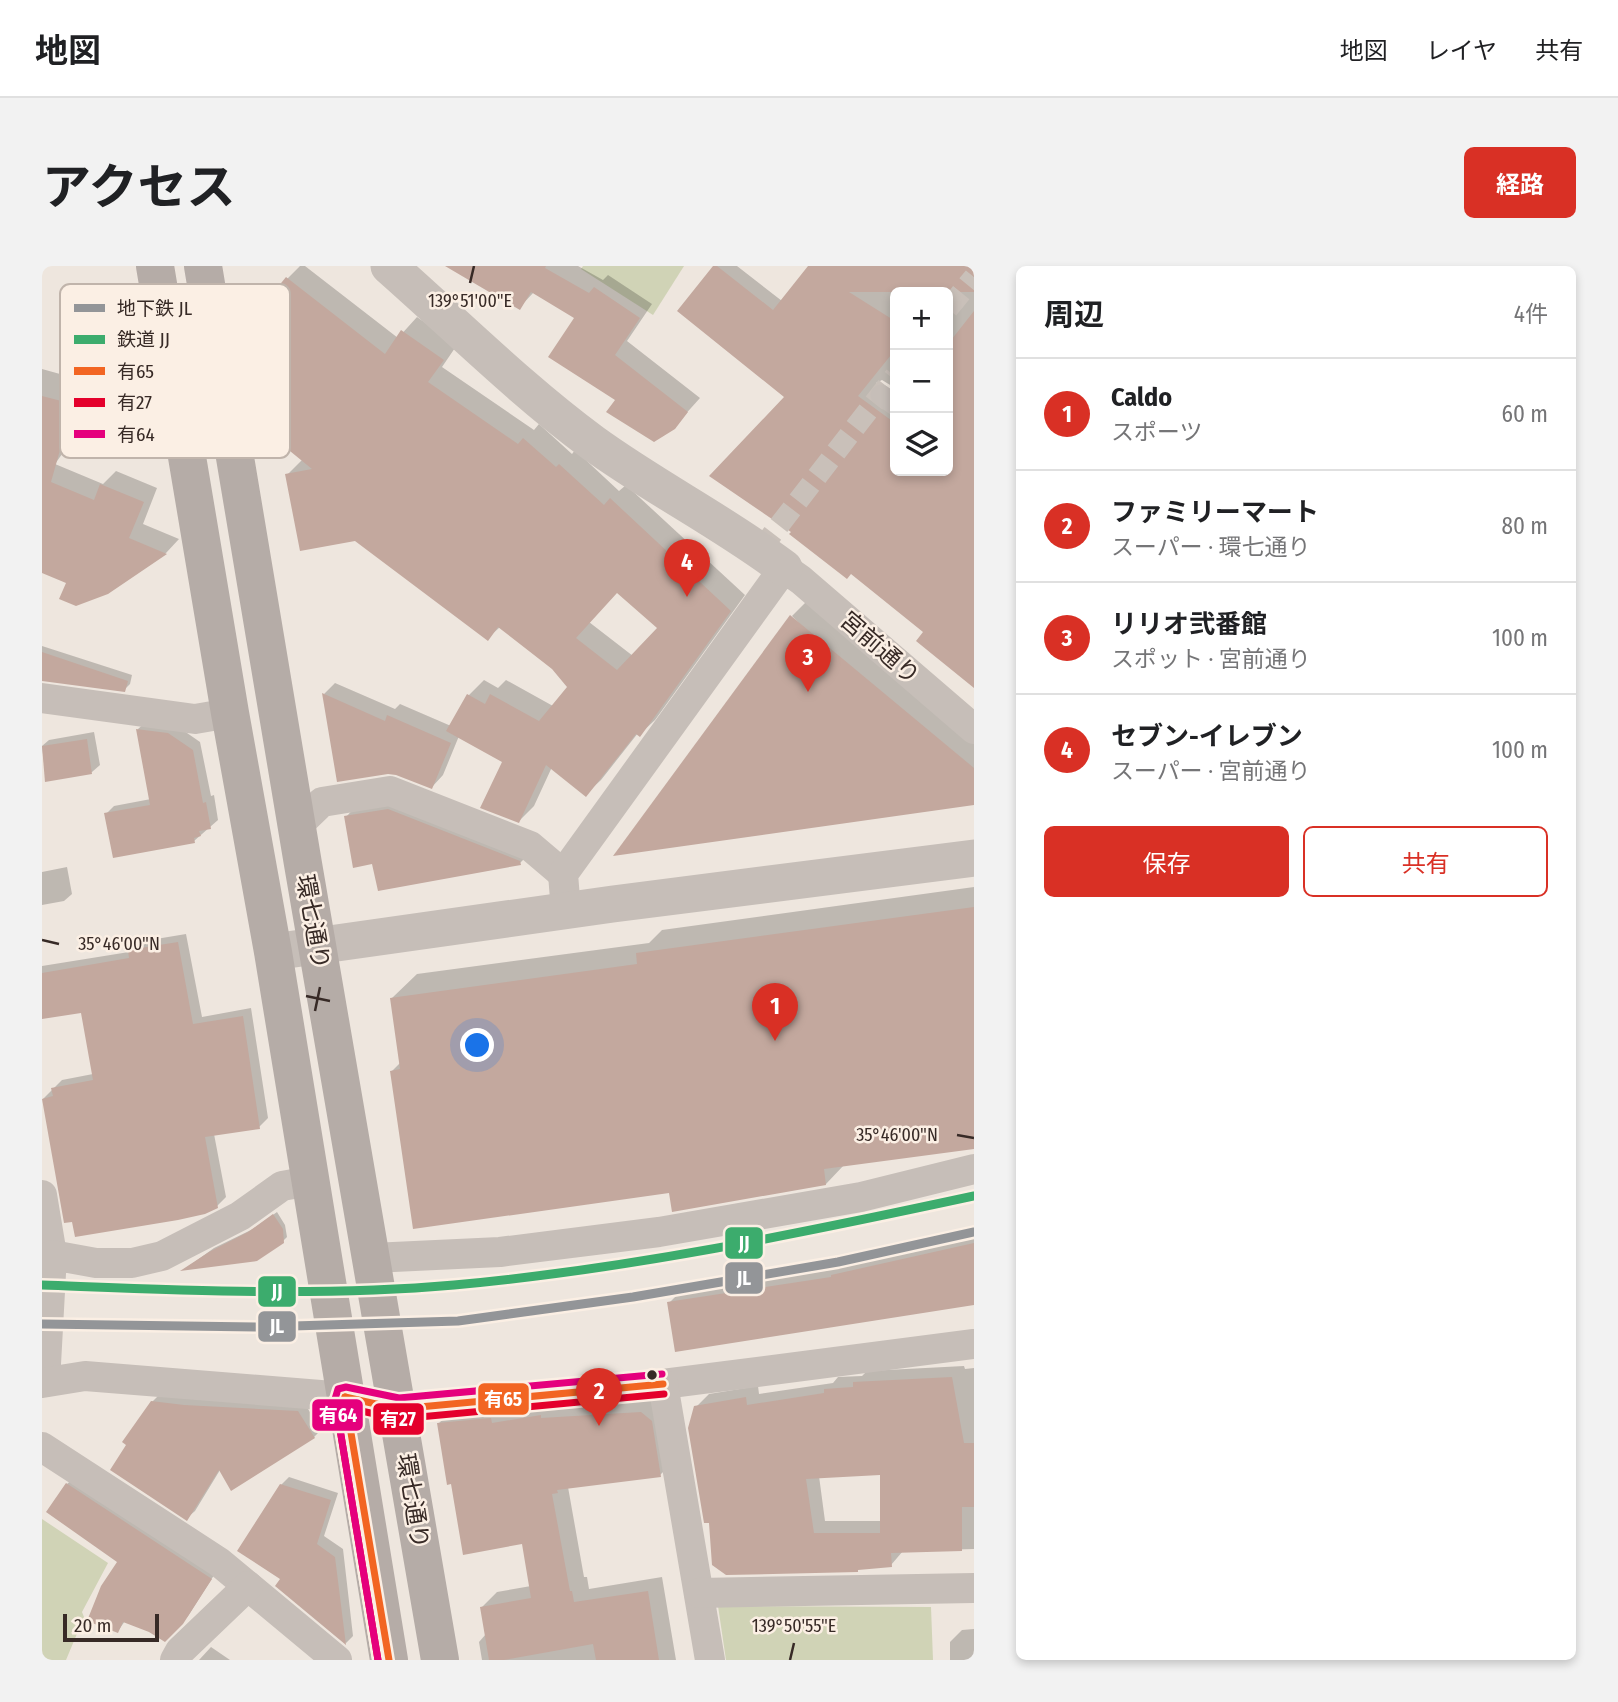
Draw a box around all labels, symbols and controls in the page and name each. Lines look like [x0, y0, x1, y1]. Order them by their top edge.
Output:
text: 地図 [35, 31, 101, 71]
text: 地図 [1340, 37, 1388, 65]
text: レイヤ [1426, 37, 1497, 65]
text: 共有 [1535, 37, 1583, 65]
button: 経路 [1464, 147, 1576, 218]
text: アクセス [42, 158, 236, 217]
legend [60, 284, 290, 458]
map controls [890, 287, 953, 476]
button: + [890, 287, 953, 350]
text: 139°51'00"E [428, 290, 512, 312]
text: 地下鉄 JL [117, 297, 193, 320]
text: 周辺 [1044, 297, 1104, 333]
text: 4件 [1514, 300, 1548, 328]
text: 鉄道 JJ [117, 328, 170, 351]
button: − [890, 350, 953, 413]
text: 有65 [117, 360, 154, 383]
text: Caldo [1111, 382, 1172, 413]
text: 有27 [117, 391, 152, 414]
text: 1 [1062, 400, 1072, 428]
text: 60 m [1502, 400, 1548, 428]
button: layers [890, 413, 953, 476]
text: スポーツ [1111, 418, 1203, 446]
text: 有64 [117, 423, 155, 446]
text: ファミリーマート [1111, 497, 1319, 528]
text: 2 [1062, 512, 1072, 540]
text: 80 m [1501, 512, 1548, 540]
text: スーパー · 環七通り [1111, 533, 1310, 561]
pin: 4 [664, 539, 710, 597]
street label: 宮前通り [835, 606, 925, 690]
text: リリオ弐番館 [1111, 609, 1267, 640]
text: 3 [1062, 624, 1072, 652]
text: 100 m [1492, 624, 1548, 652]
pin: 3 [785, 634, 831, 692]
text: スポット · 宮前通り [1111, 645, 1311, 673]
text: セブン-イレブン [1111, 721, 1303, 752]
text: 4 [1061, 736, 1073, 764]
text: 100 m [1492, 736, 1548, 764]
text: スーパー · 宮前通り [1111, 757, 1310, 785]
button: 保存 [1044, 826, 1289, 897]
button: 共有 [1303, 826, 1548, 897]
street label: 環七通り [291, 872, 335, 972]
text: 35°46'00"N [78, 933, 160, 955]
pin: 1 [752, 983, 798, 1041]
your location [460, 1028, 494, 1062]
text: 35°46'00"N [856, 1124, 938, 1146]
line badge: JJ [724, 1226, 764, 1260]
text: JJ [737, 1232, 750, 1255]
line badge: JL [724, 1261, 764, 1295]
text: JL [736, 1267, 751, 1290]
line badge: JJ [257, 1275, 297, 1308]
text: JJ [270, 1280, 283, 1303]
line badge: JL [257, 1310, 297, 1343]
text: JL [269, 1315, 284, 1338]
pin: 2 [576, 1368, 622, 1426]
unlabelled marker [645, 1368, 659, 1382]
line badge: 有65 [477, 1382, 530, 1416]
text: 有65 [484, 1388, 522, 1411]
line badge: 有64 [311, 1398, 364, 1432]
line badge: 有27 [372, 1402, 425, 1436]
text: 有64 [319, 1404, 358, 1427]
text: 有27 [380, 1408, 416, 1431]
street label: 環七通り [392, 1451, 434, 1551]
scale bar [63, 1611, 159, 1643]
text: 20 m [74, 1614, 111, 1637]
text: 139°50'55"E [752, 1615, 836, 1637]

